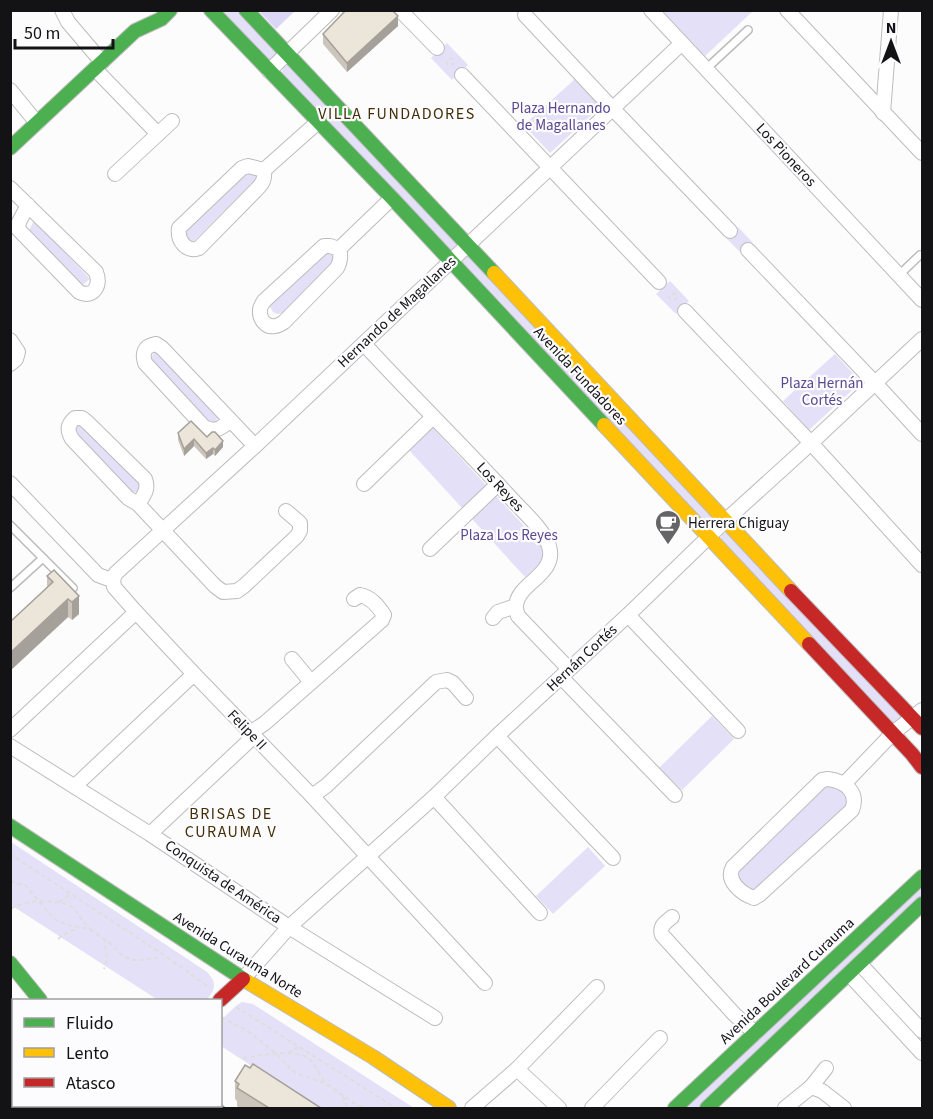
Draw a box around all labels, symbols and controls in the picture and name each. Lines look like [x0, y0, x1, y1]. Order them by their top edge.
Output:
scale bar [15, 12, 112, 50]
north arrow [861, 12, 921, 72]
text: N [886, 17, 896, 39]
text: 50 m [24, 21, 60, 46]
park label: Plaza Hernando de Magallanes [511, 98, 611, 136]
district label: VILLA FUNDADORES [318, 103, 476, 125]
street label: Los Pioneros [751, 119, 821, 191]
street label: Hernando de Magallanes [333, 251, 461, 373]
street label: Avenida Fundadores [529, 322, 631, 430]
park label: Plaza Hernán Cortés [781, 373, 863, 411]
street label: Los Reyes [471, 458, 529, 516]
cafe icon: Herrera Chiguay [653, 508, 683, 546]
place label: Herrera Chiguay [688, 513, 789, 534]
park label: Plaza Los Reyes [460, 525, 558, 546]
street label: Hernán Cortés [542, 620, 622, 696]
street label: Felipe II [222, 705, 272, 755]
district label: BRISAS DE CURAUMA V [185, 803, 277, 843]
street label: Conquista de América [161, 835, 285, 929]
street label: Avenida Curauma Norte [169, 907, 307, 1003]
street label: Avenida Boulevard Curauma [715, 913, 859, 1049]
legend [12, 999, 222, 1107]
text: Fluido [66, 1011, 113, 1036]
text: Lento [66, 1041, 109, 1066]
text: Atasco [66, 1071, 115, 1096]

